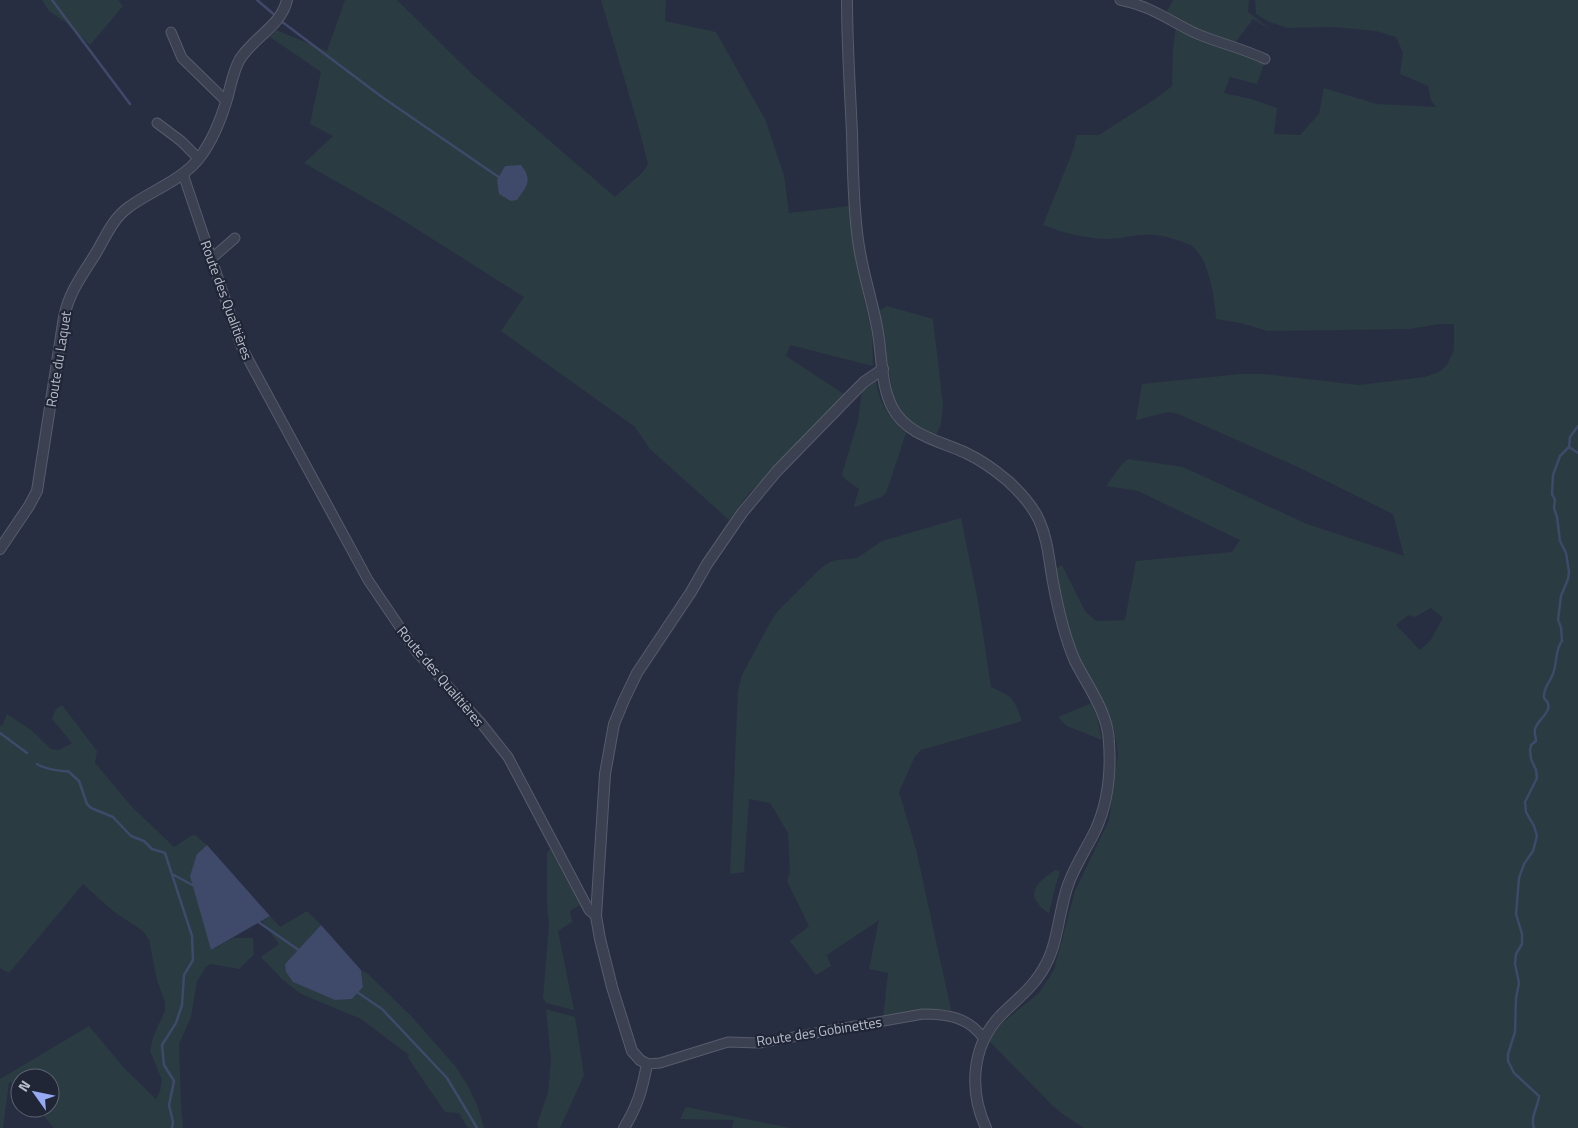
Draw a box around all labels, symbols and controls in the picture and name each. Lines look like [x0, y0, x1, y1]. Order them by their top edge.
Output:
street label: Route des Qualitières [196, 237, 258, 363]
street label: Route du Laquet [40, 309, 76, 408]
street label: Route des Qualitières [393, 621, 489, 731]
street label: Route des Gobinettes [755, 1011, 883, 1051]
north arrow [10, 1068, 60, 1118]
text: N [12, 1076, 35, 1095]

